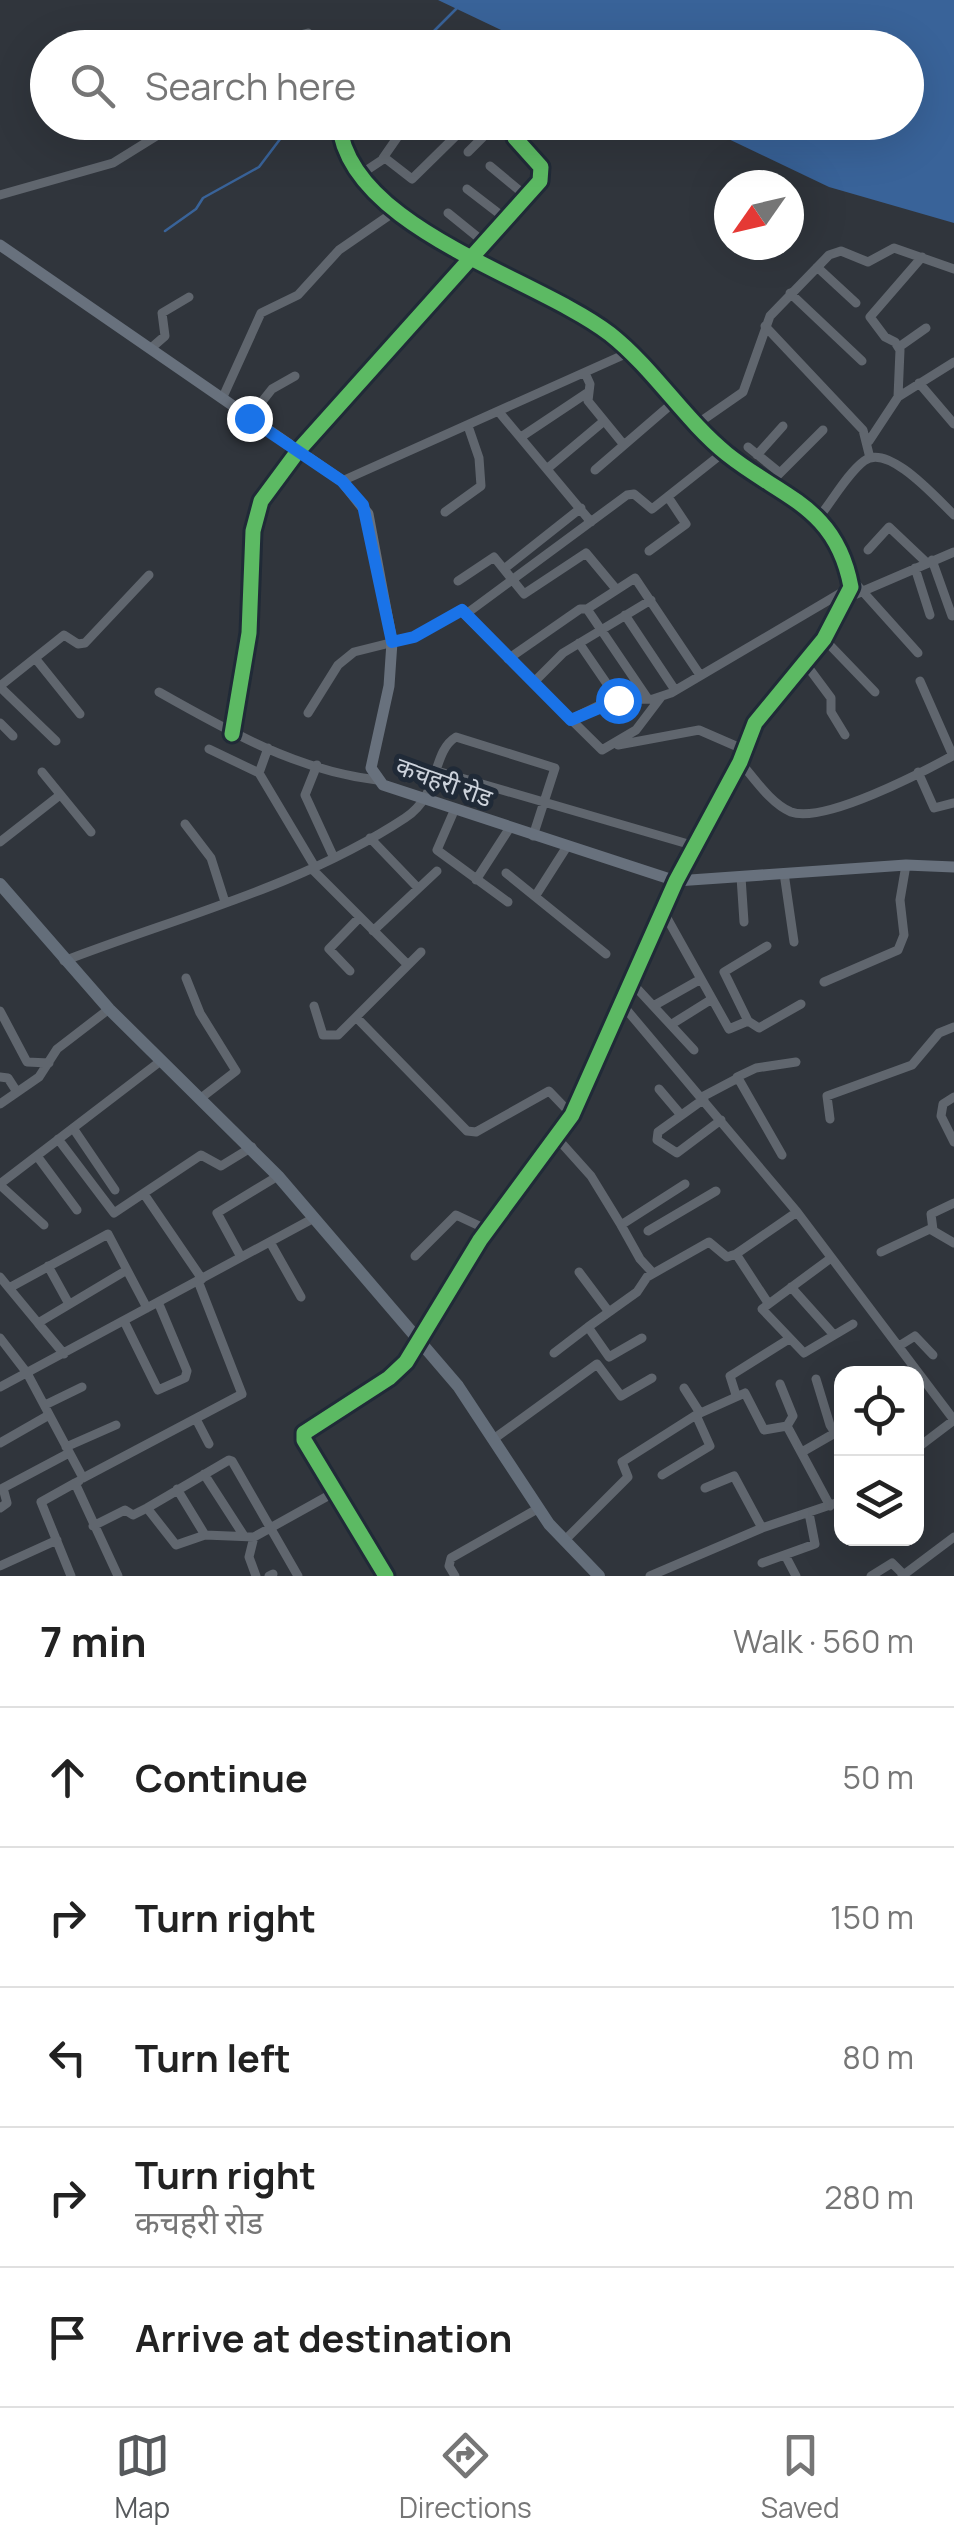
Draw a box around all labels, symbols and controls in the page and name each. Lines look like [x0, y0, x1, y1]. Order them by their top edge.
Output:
search box [30, 30, 924, 140]
icon: search [65, 58, 120, 113]
text: Search here [145, 59, 356, 111]
north arrow [714, 170, 804, 260]
route end [227, 396, 273, 442]
route start [596, 678, 642, 724]
street label: कचहरी रोड [391, 748, 498, 815]
map controls [834, 1366, 924, 1546]
button: locate [834, 1366, 924, 1456]
button: layers [834, 1456, 924, 1546]
text: 7 min [40, 1612, 147, 1670]
text: Walk · 560 m [733, 1619, 914, 1663]
icon: ahead [40, 1750, 95, 1805]
text: Continue [135, 1751, 308, 1803]
text: 50 m [842, 1755, 914, 1799]
icon: right [40, 1890, 95, 1945]
text: Turn right [135, 1891, 316, 1943]
text: 150 m [830, 1895, 914, 1939]
icon: left [40, 2030, 95, 2085]
text: Turn left [135, 2031, 291, 2083]
text: 80 m [842, 2035, 914, 2079]
text: Turn right [135, 2148, 316, 2200]
icon: right [40, 2170, 95, 2225]
text: 280 m [824, 2175, 914, 2219]
text: कचहरी रोड [135, 2200, 263, 2244]
icon: arrive [40, 2310, 95, 2365]
text: Arrive at destination [135, 2311, 512, 2363]
tab: Map [114, 2428, 170, 2526]
tab: Directions [399, 2428, 532, 2526]
tab: Saved [761, 2428, 840, 2526]

